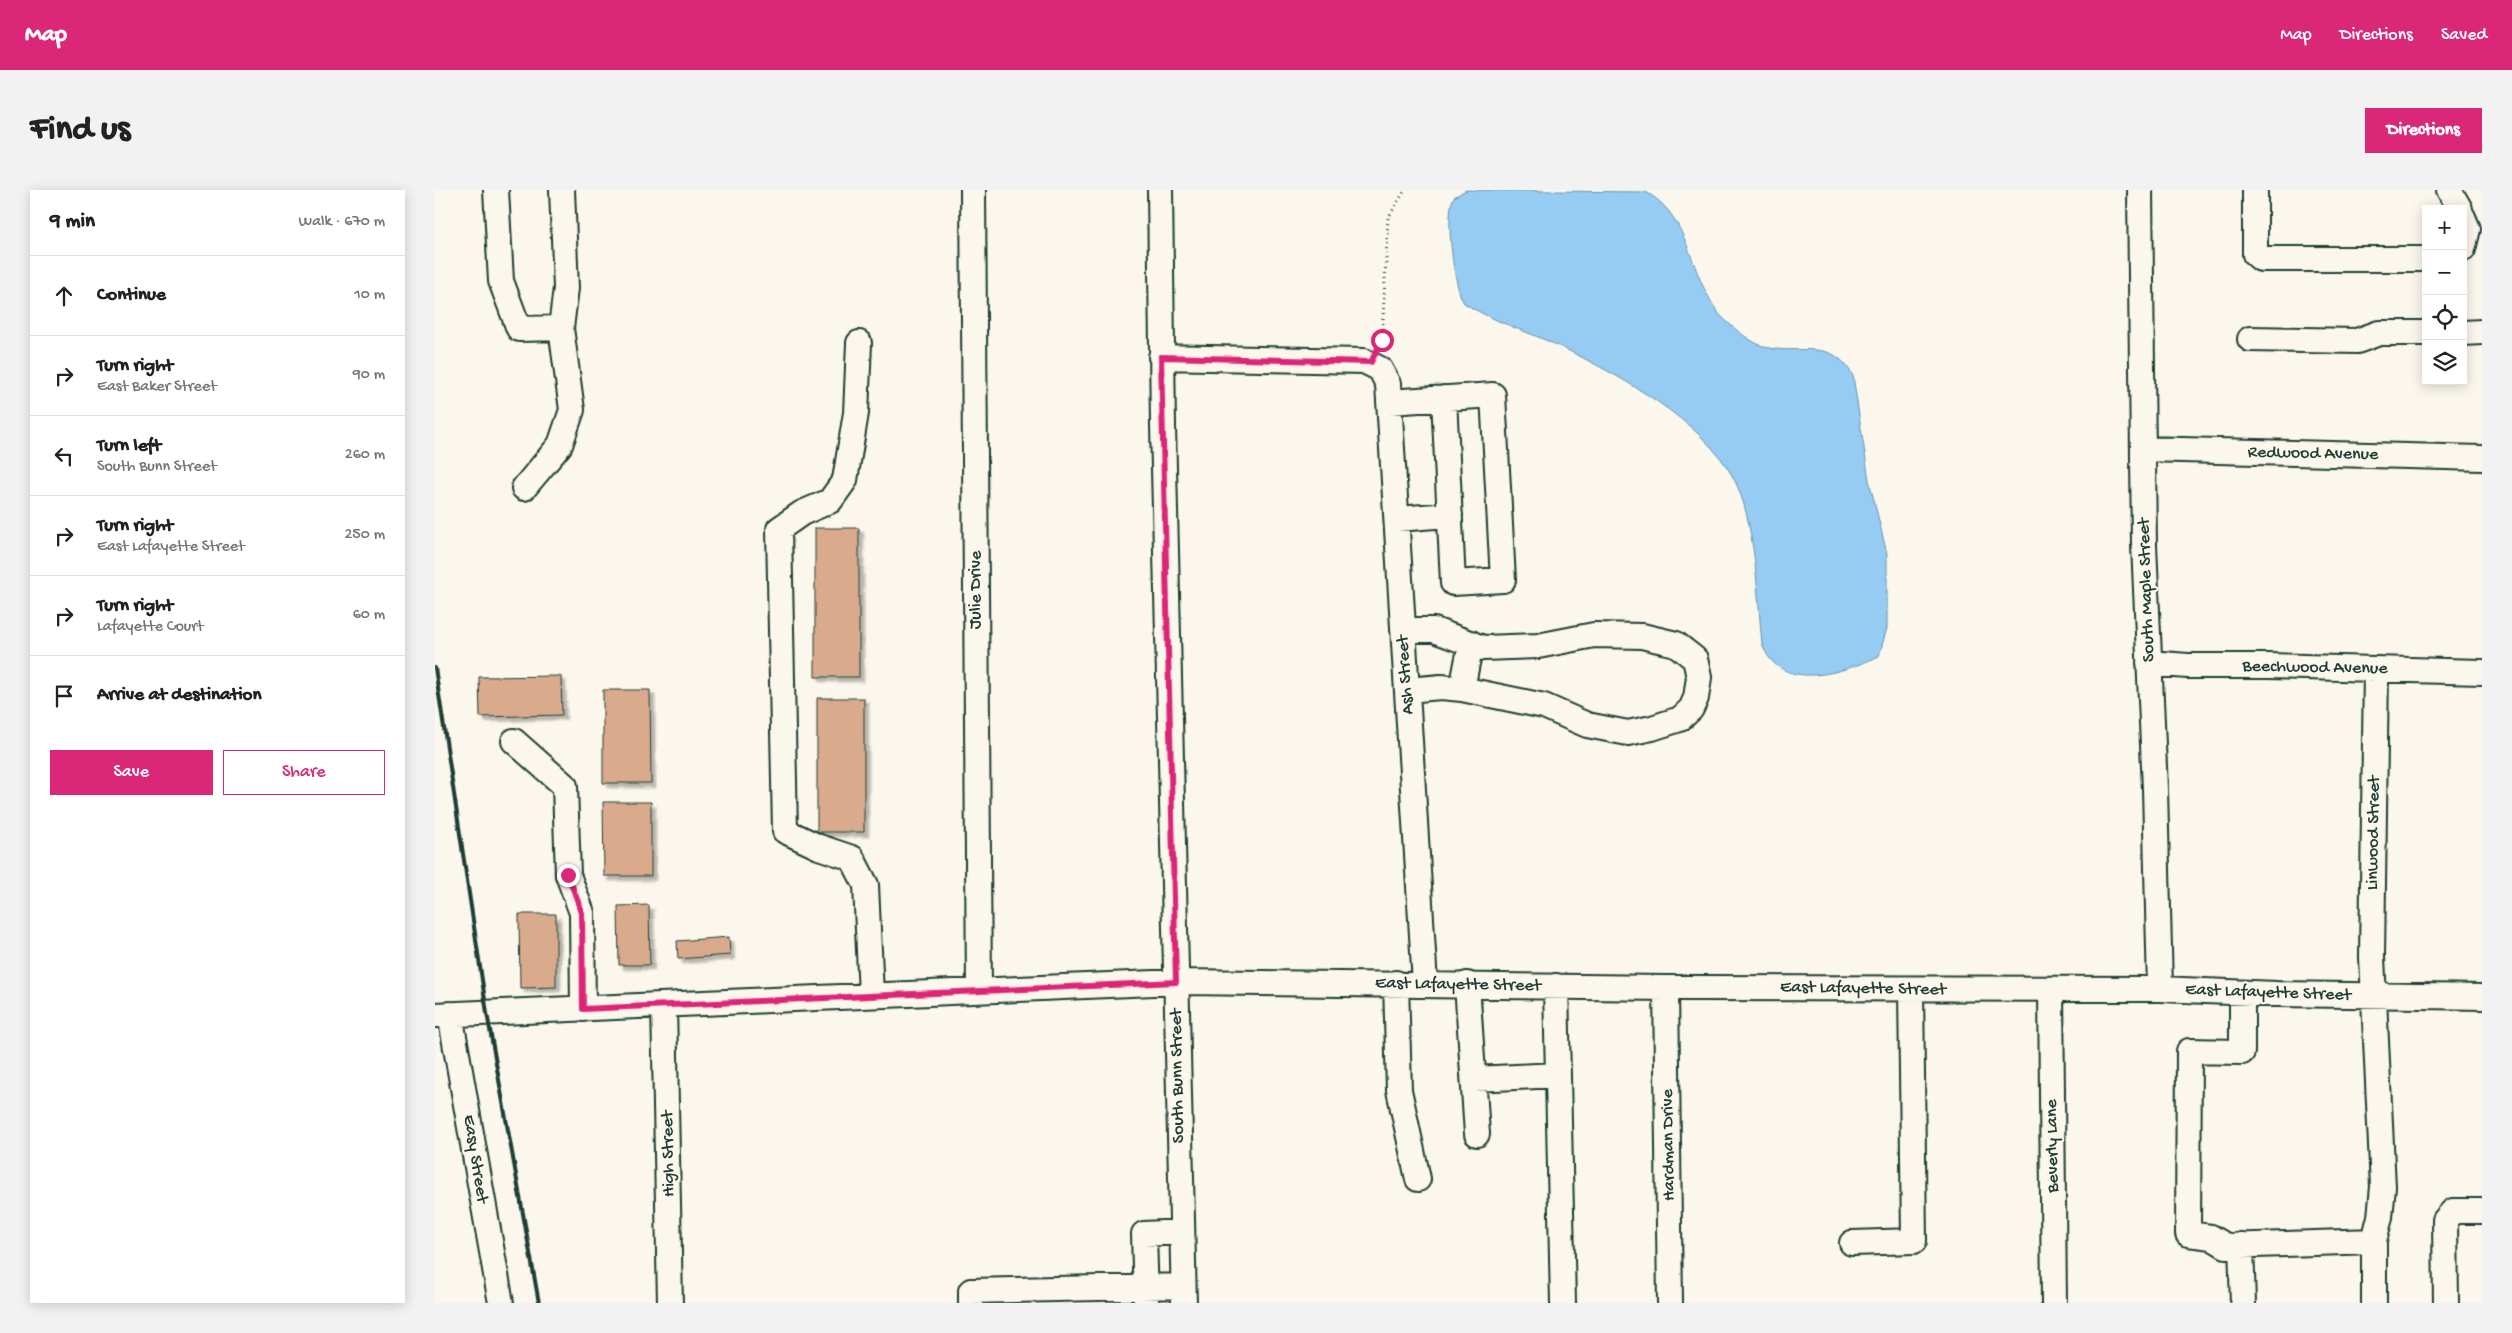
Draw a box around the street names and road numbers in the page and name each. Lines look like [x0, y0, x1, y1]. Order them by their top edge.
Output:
street label: Redwood Avenue [2247, 442, 2379, 466]
street label: South Maple Street [2134, 516, 2160, 662]
street label: Julie Drive [966, 550, 987, 629]
street label: Ash Street [1393, 633, 1419, 715]
street label: Beechwood Avenue [2241, 656, 2388, 680]
street label: Linwood Street [2363, 774, 2386, 890]
street label: East Lafayette Street [1375, 973, 1543, 997]
street label: East Lafayette Street [1780, 977, 1948, 1001]
street label: East Lafayette Street [2185, 980, 2353, 1006]
street label: South Bunn Street [1166, 1007, 1190, 1143]
street label: Hardman Drive [1658, 1088, 1680, 1201]
street label: Beverly Lane [2042, 1098, 2064, 1194]
street label: High Street [658, 1109, 680, 1197]
street label: Easy Street [458, 1113, 493, 1206]

